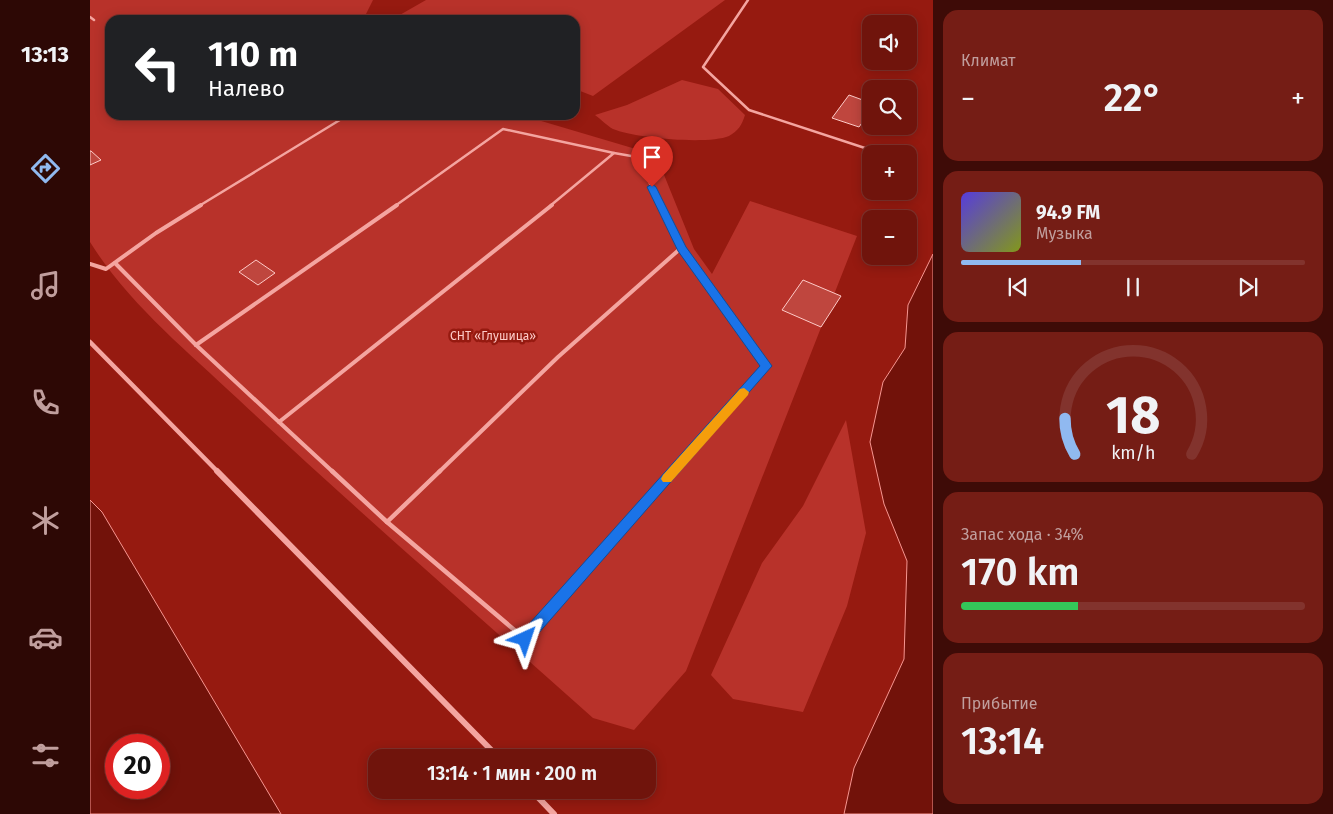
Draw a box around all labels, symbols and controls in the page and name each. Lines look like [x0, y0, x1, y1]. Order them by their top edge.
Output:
map controls [862, 15, 917, 265]
button: sound [862, 15, 917, 70]
text: 110 m [208, 33, 298, 75]
icon: left [125, 35, 190, 100]
text: 13:13 [21, 41, 69, 68]
text: Климат [961, 51, 1016, 70]
text: Налево [208, 75, 285, 102]
text: 22° [1104, 75, 1162, 121]
button: search [862, 80, 917, 135]
text: − [961, 82, 975, 115]
text: + [1291, 82, 1305, 115]
pin [631, 136, 673, 187]
icon: arrive [638, 143, 666, 171]
button: + [862, 145, 917, 200]
icon: directions [28, 151, 63, 186]
text: 94.9 FM [1036, 201, 1100, 224]
button: − [862, 210, 917, 265]
text: Музыка [1036, 224, 1093, 243]
icon: music [28, 268, 63, 303]
icon: previous [1004, 273, 1032, 301]
icon: pause [1119, 273, 1147, 301]
icon: next [1234, 273, 1262, 301]
park label: СНТ «Глушица» [450, 329, 536, 343]
text: 18 [1106, 384, 1160, 447]
icon: phone [28, 385, 63, 420]
text: km/h [1111, 442, 1155, 464]
icon: climate [28, 503, 63, 538]
text: Запас хода · 34% [961, 525, 1084, 544]
text: 170 km [961, 549, 1080, 595]
position arrow [498, 612, 550, 664]
icon: car [28, 620, 63, 655]
text: Прибытие [961, 694, 1037, 713]
text: 13:14 [961, 718, 1044, 764]
speed limit sign: 20 [105, 734, 170, 799]
icon: filters [28, 738, 63, 773]
text: 13:14 · 1 мин · 200 m [427, 762, 597, 785]

